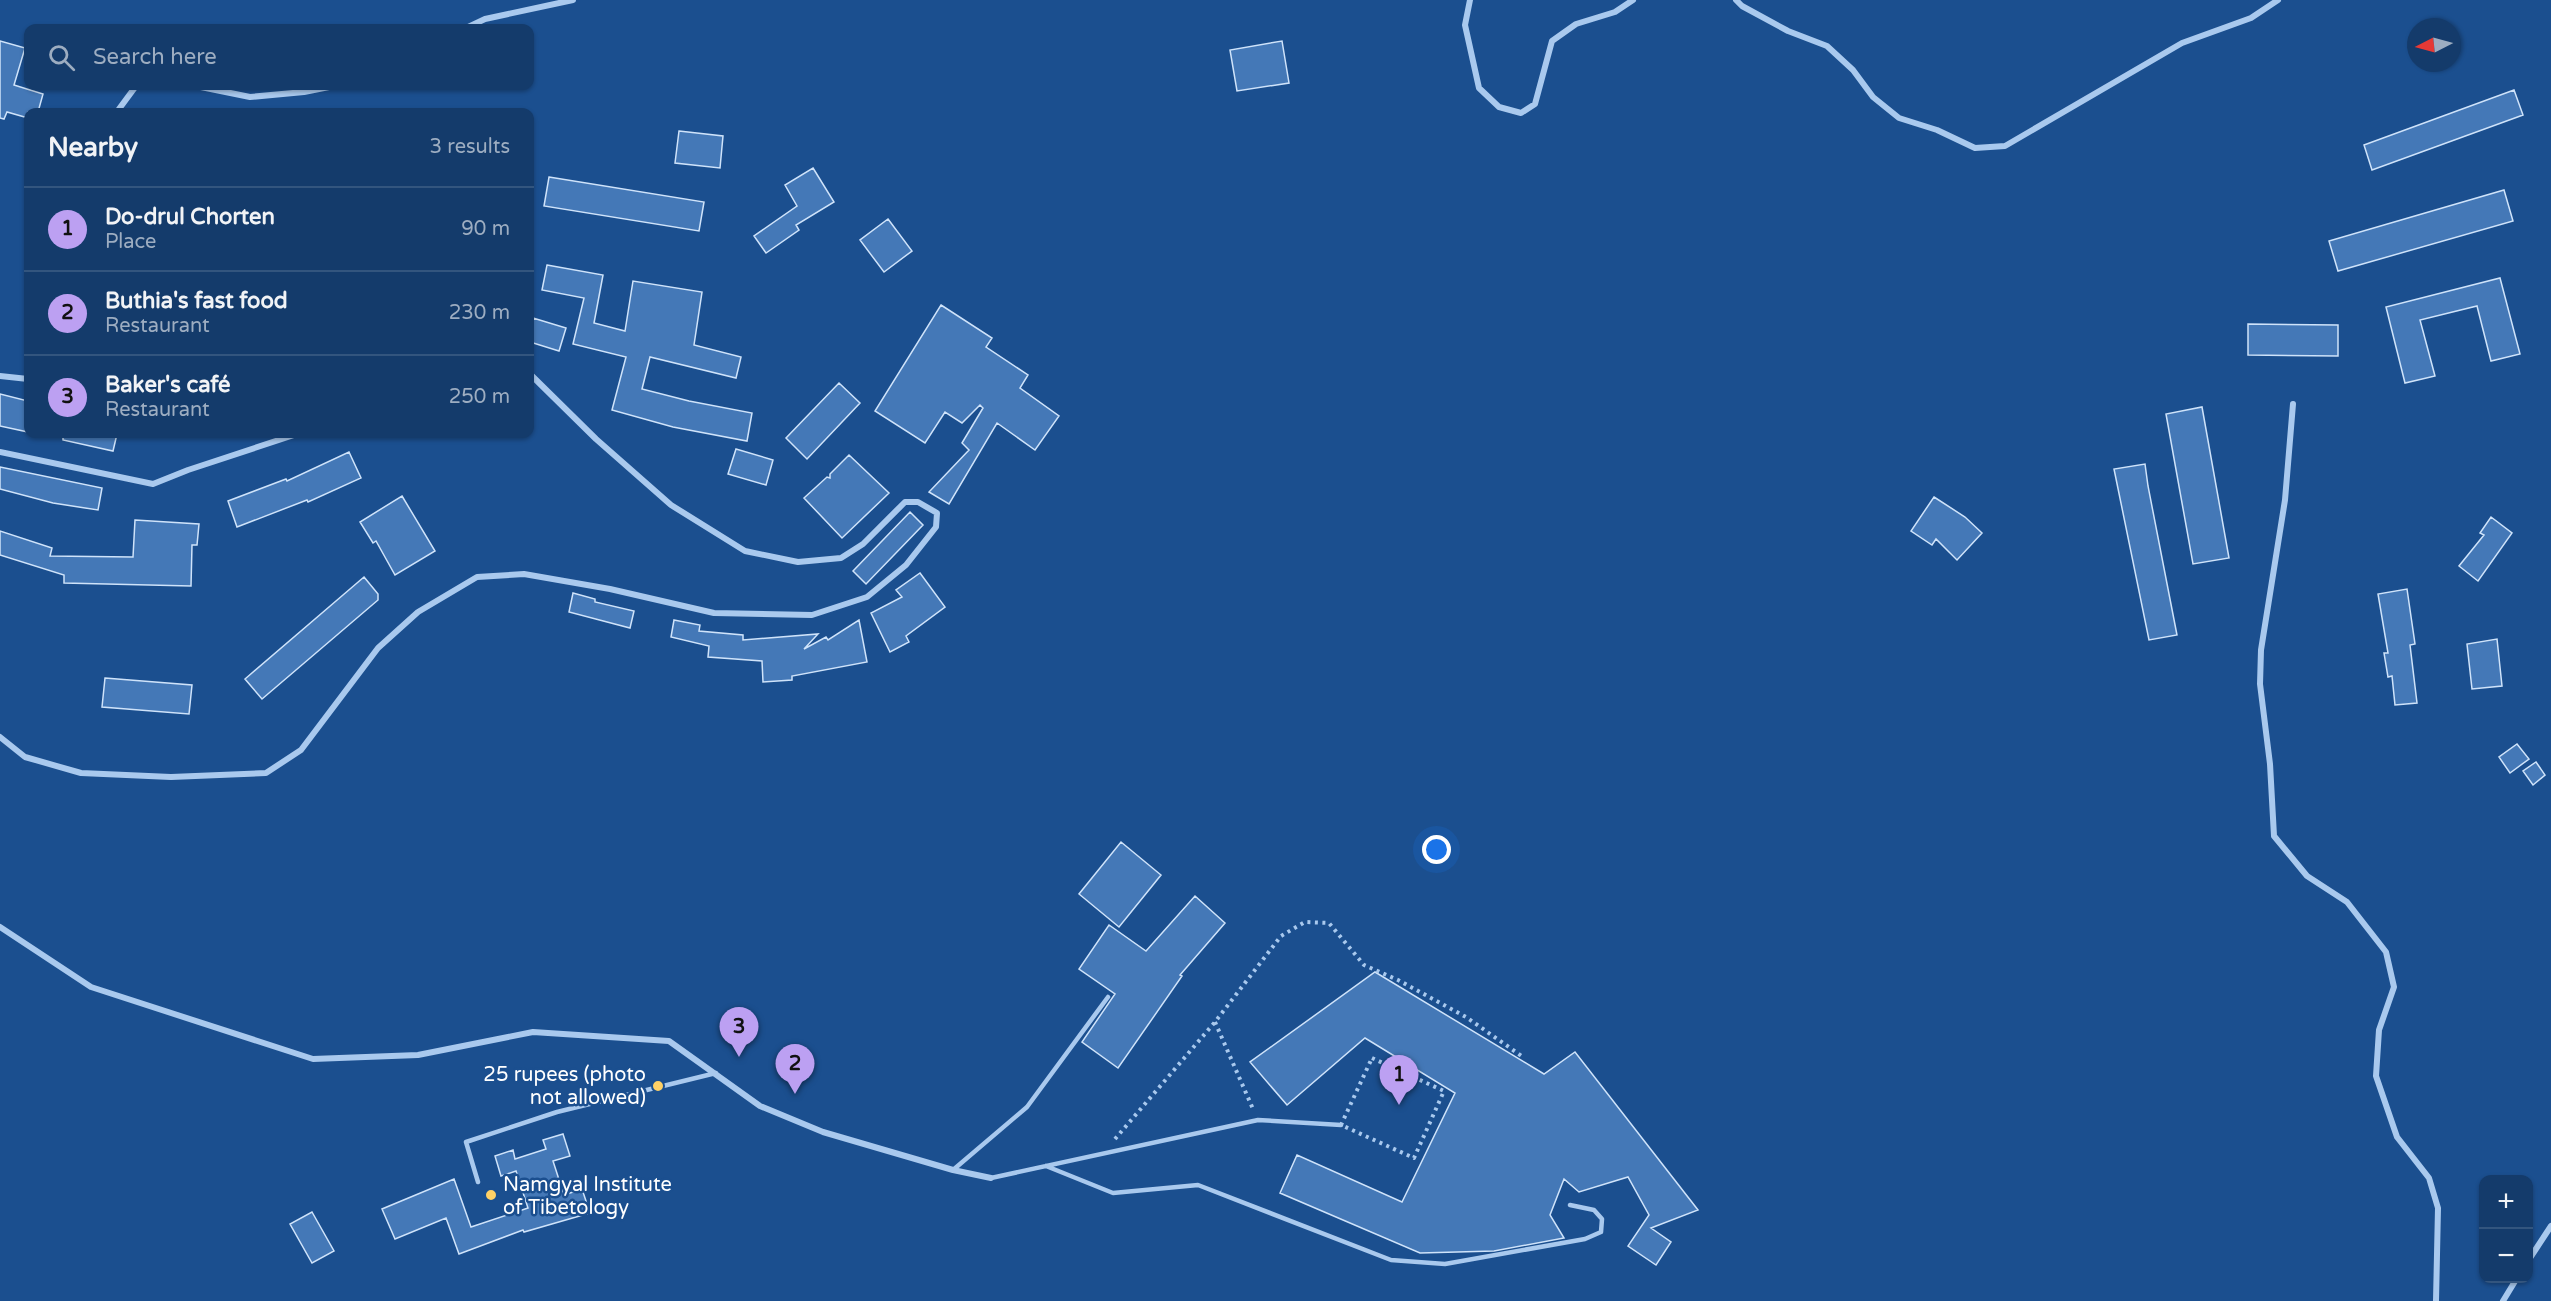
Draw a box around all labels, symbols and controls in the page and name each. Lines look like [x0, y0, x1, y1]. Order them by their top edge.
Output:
north arrow [2407, 18, 2461, 72]
search box [24, 24, 534, 90]
icon: search [45, 41, 78, 74]
text: Search here [93, 44, 217, 70]
text: Nearby [48, 132, 138, 163]
text: 3 results [430, 135, 510, 159]
text: Do-drul Chorten [105, 204, 275, 230]
text: 1 [61, 217, 74, 241]
text: 90 m [461, 217, 510, 241]
text: Place [105, 230, 156, 254]
text: Buthia's fast food [105, 288, 288, 314]
text: 2 [61, 301, 74, 325]
text: 230 m [449, 301, 510, 325]
text: Restaurant [105, 314, 210, 338]
text: Baker's café [105, 372, 230, 398]
text: 3 [61, 385, 74, 409]
text: 250 m [449, 385, 510, 409]
text: Restaurant [105, 398, 210, 422]
your location [1422, 835, 1451, 864]
pin: 3 [720, 1008, 758, 1057]
pin: 2 [776, 1044, 814, 1094]
pin: 1 [1380, 1056, 1418, 1105]
place label: 25 rupees (photo not allowed) [483, 1063, 646, 1110]
marker: 25 rupees (photo not allowed) [651, 1079, 665, 1093]
place label: Namgyal Institute of Tibetology [503, 1173, 672, 1220]
map controls [2479, 1175, 2533, 1283]
button: + [2479, 1175, 2533, 1229]
marker: Namgyal Institute of Tibetology [484, 1188, 498, 1202]
button: − [2479, 1229, 2533, 1283]

